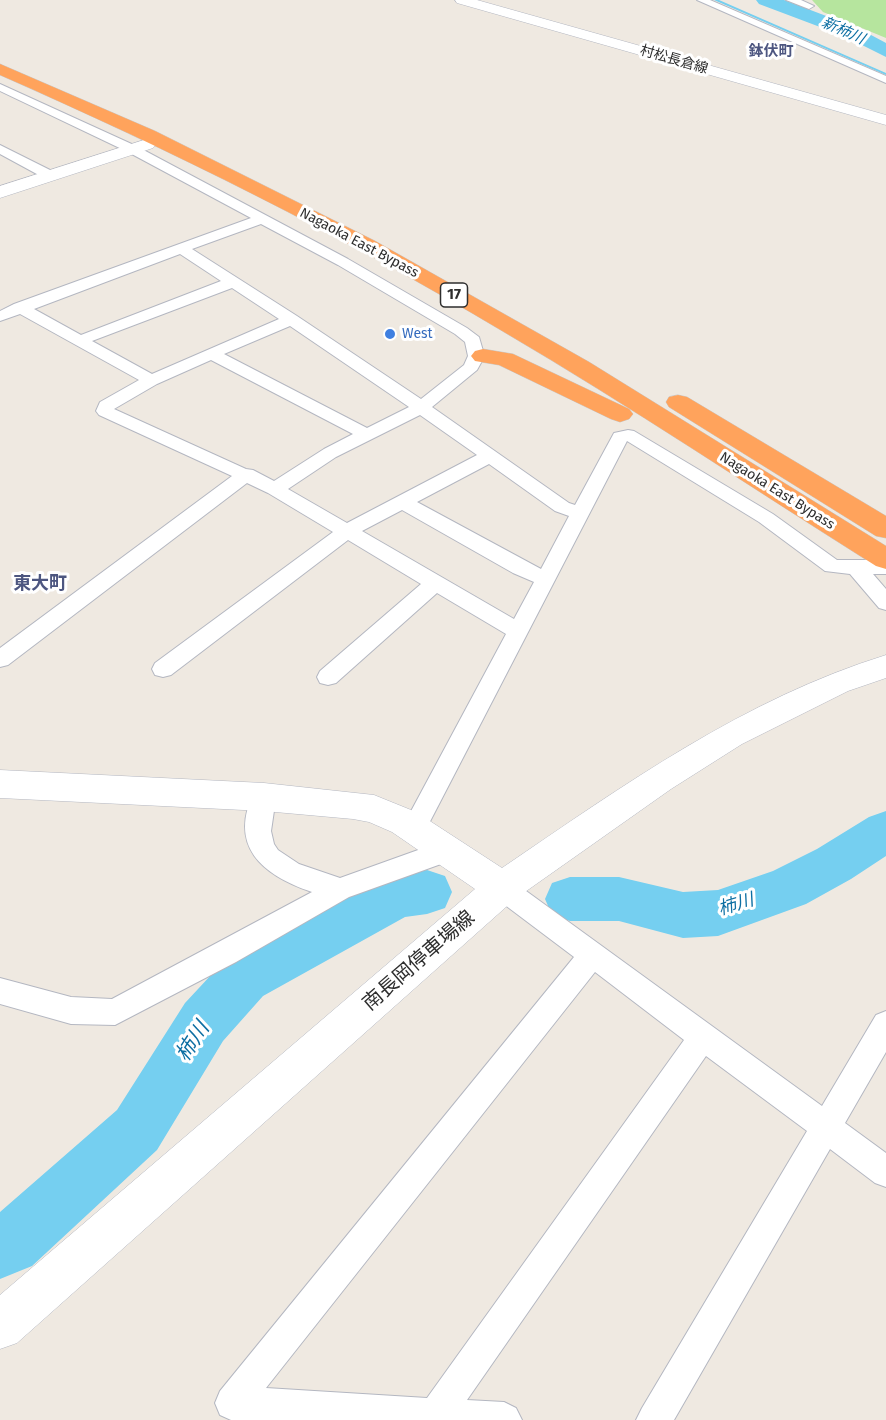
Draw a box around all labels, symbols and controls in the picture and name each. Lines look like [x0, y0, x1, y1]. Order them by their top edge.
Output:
water label: 新柿川 [819, 14, 867, 48]
street label: 村松長倉線 [638, 42, 710, 78]
district label: 鉢伏町 [749, 43, 793, 61]
street label: Nagaoka East Bypass [297, 205, 421, 281]
road number: 17 [440, 283, 468, 307]
place label: West [402, 326, 433, 342]
marker: West [383, 327, 397, 341]
street label: Nagaoka East Bypass [716, 449, 838, 533]
district label: 東大町 [13, 573, 67, 595]
water label: 柿川 [716, 889, 756, 921]
street label: 南長岡停車場線 [358, 906, 480, 1016]
water label: 柿川 [171, 1018, 215, 1066]

